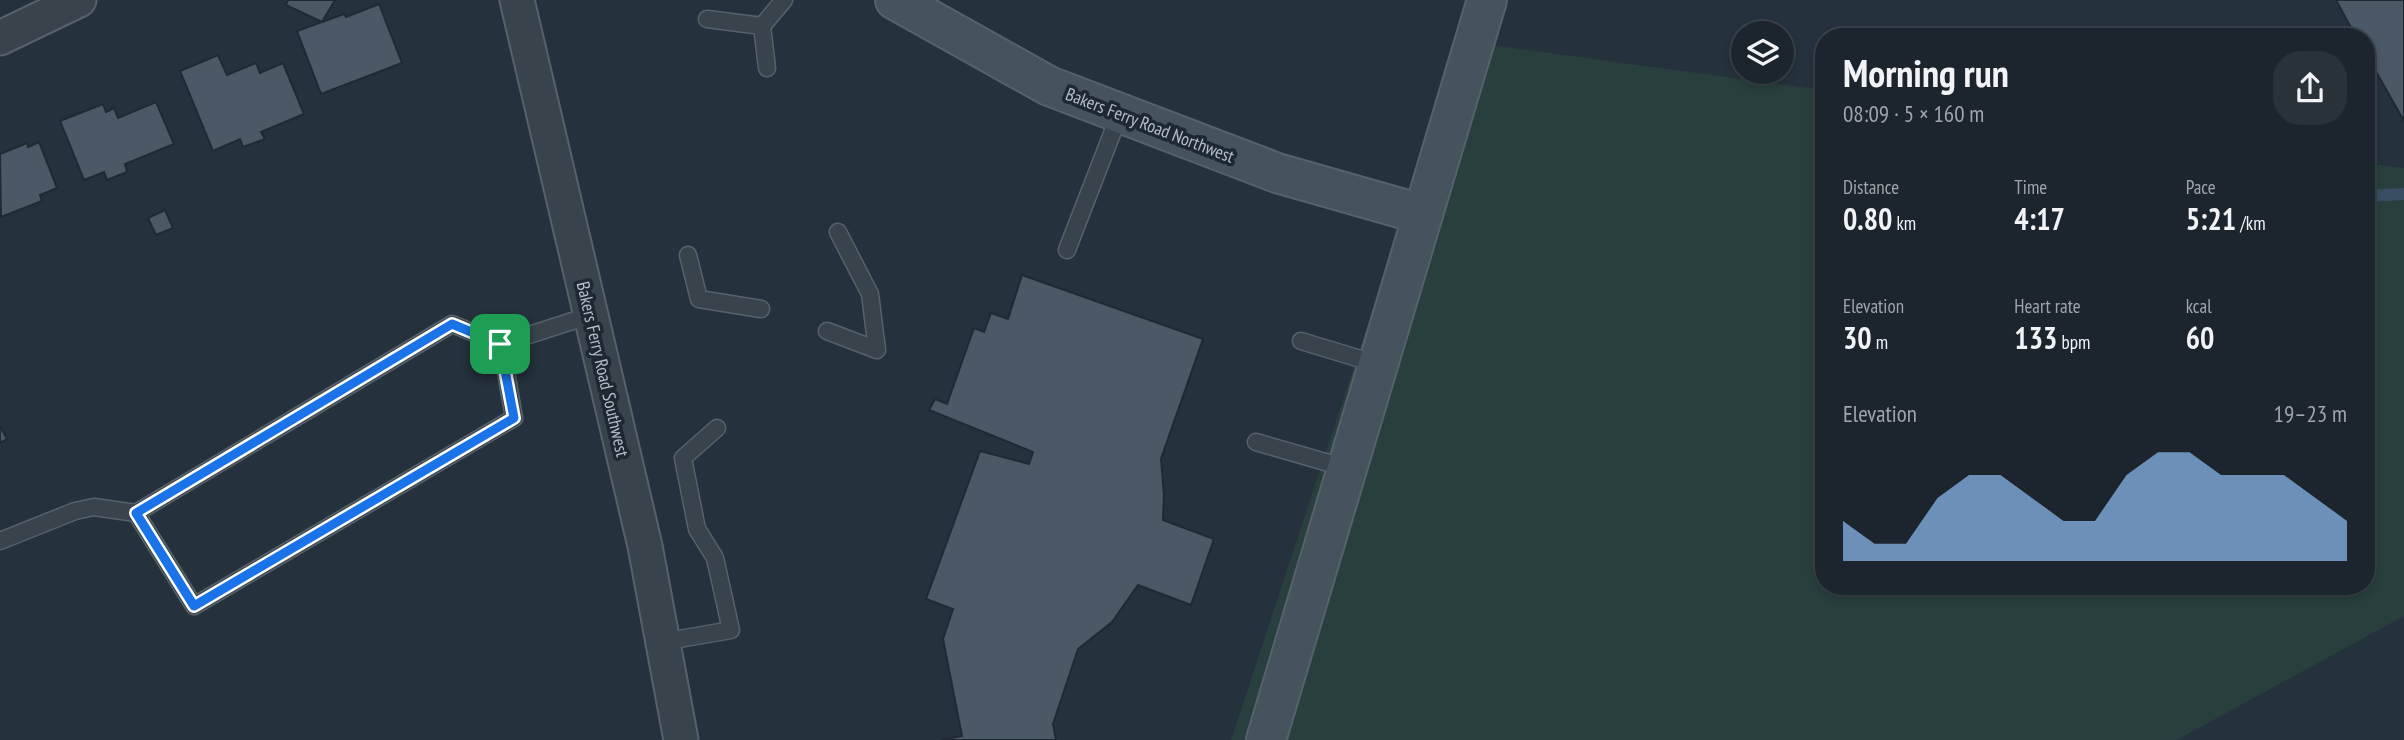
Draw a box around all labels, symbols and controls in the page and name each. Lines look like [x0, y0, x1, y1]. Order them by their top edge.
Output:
map controls [1731, 21, 1794, 84]
button: layers [1731, 21, 1794, 84]
text: Morning run [1843, 48, 2009, 97]
button: share [2273, 51, 2347, 125]
street label: Bakers Ferry Road Northwest [1062, 82, 1238, 168]
text: 08:09 · 5 × 160 m [1843, 99, 1984, 128]
text: Distance [1843, 175, 1899, 199]
text: Time [2014, 175, 2047, 199]
text: Pace [2186, 175, 2216, 199]
text: 0.80 [1843, 199, 1892, 238]
text: 4:17 [2014, 199, 2065, 238]
text: 5:21 [2186, 199, 2236, 238]
text: km [1892, 211, 1916, 235]
text: /km [2236, 211, 2266, 235]
street label: Bakers Ferry Road Southwest [572, 279, 634, 459]
text: Elevation [1843, 294, 1904, 318]
text: Heart rate [2014, 294, 2081, 318]
text: kcal [2186, 294, 2212, 318]
pin [470, 314, 530, 374]
text: 30 [1843, 318, 1872, 357]
text: 133 [2014, 318, 2057, 357]
text: 60 [2186, 318, 2214, 357]
icon: arrive [481, 325, 519, 363]
text: m [1872, 330, 1888, 354]
text: bpm [2057, 330, 2090, 354]
text: Elevation [1843, 399, 1917, 428]
text: 19–23 m [2274, 399, 2347, 428]

